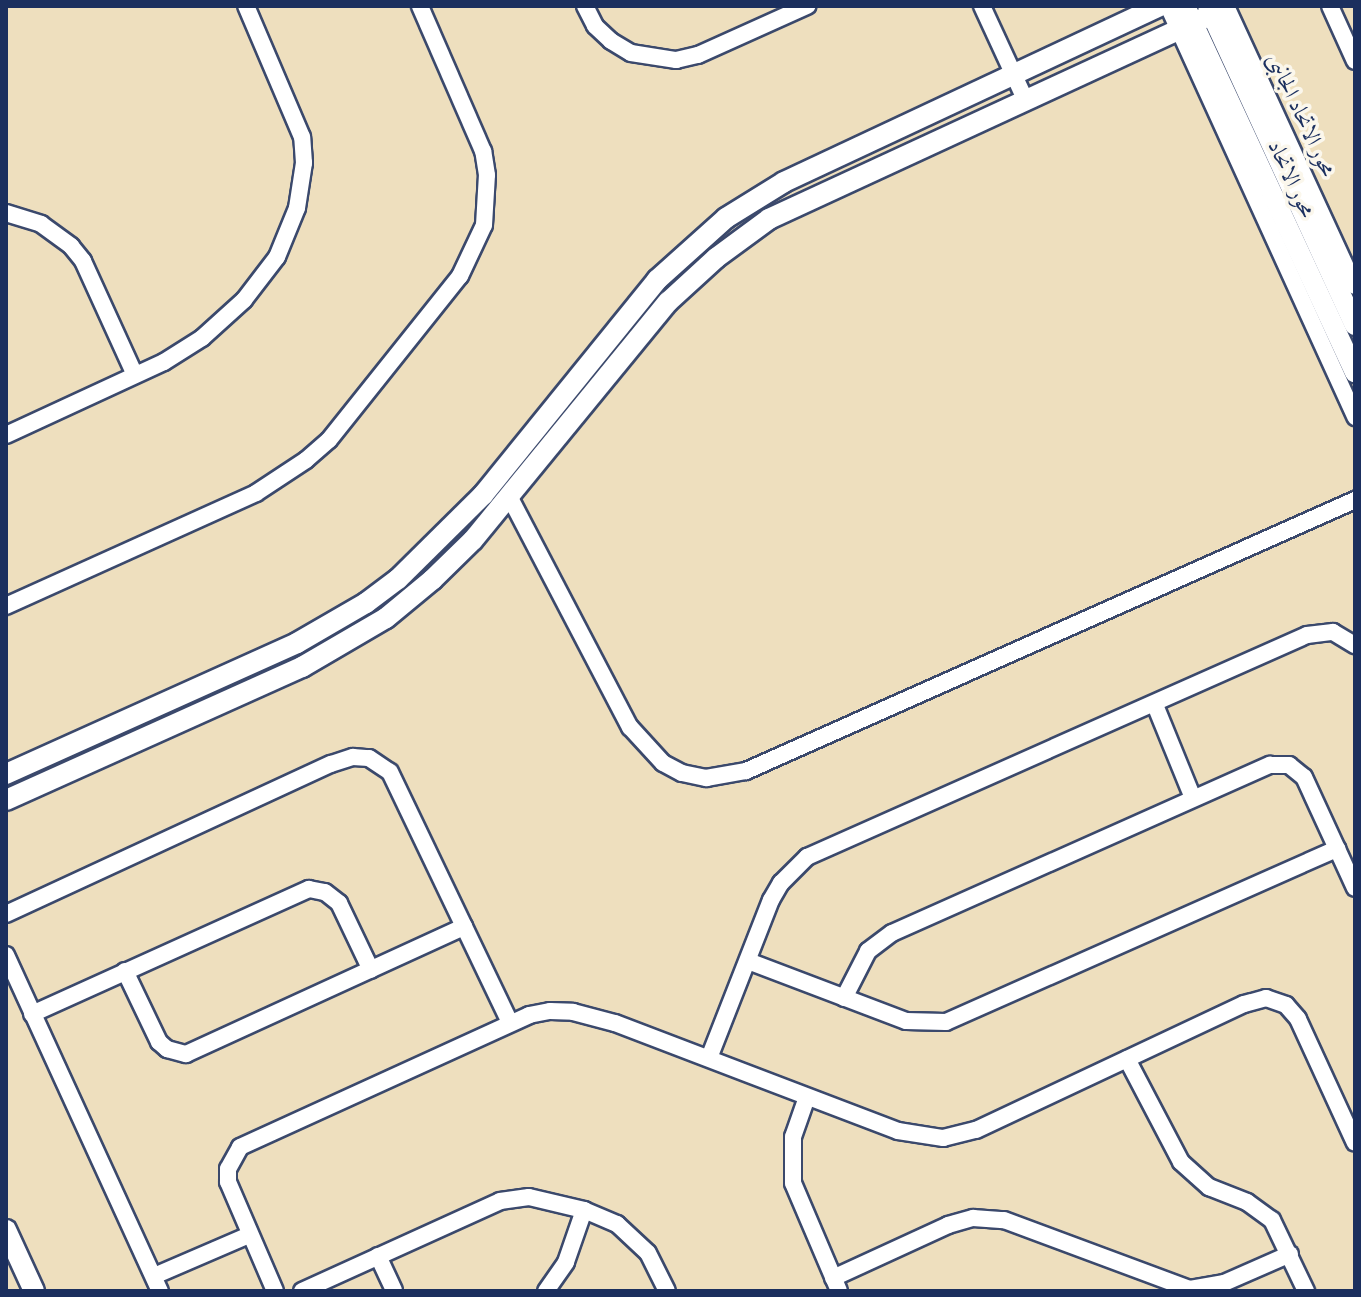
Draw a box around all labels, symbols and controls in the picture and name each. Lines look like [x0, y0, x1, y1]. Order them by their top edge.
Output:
street label: محور الاتحاد الجانبى [1261, 49, 1341, 181]
street label: محور الاتحاد [1262, 136, 1320, 222]

